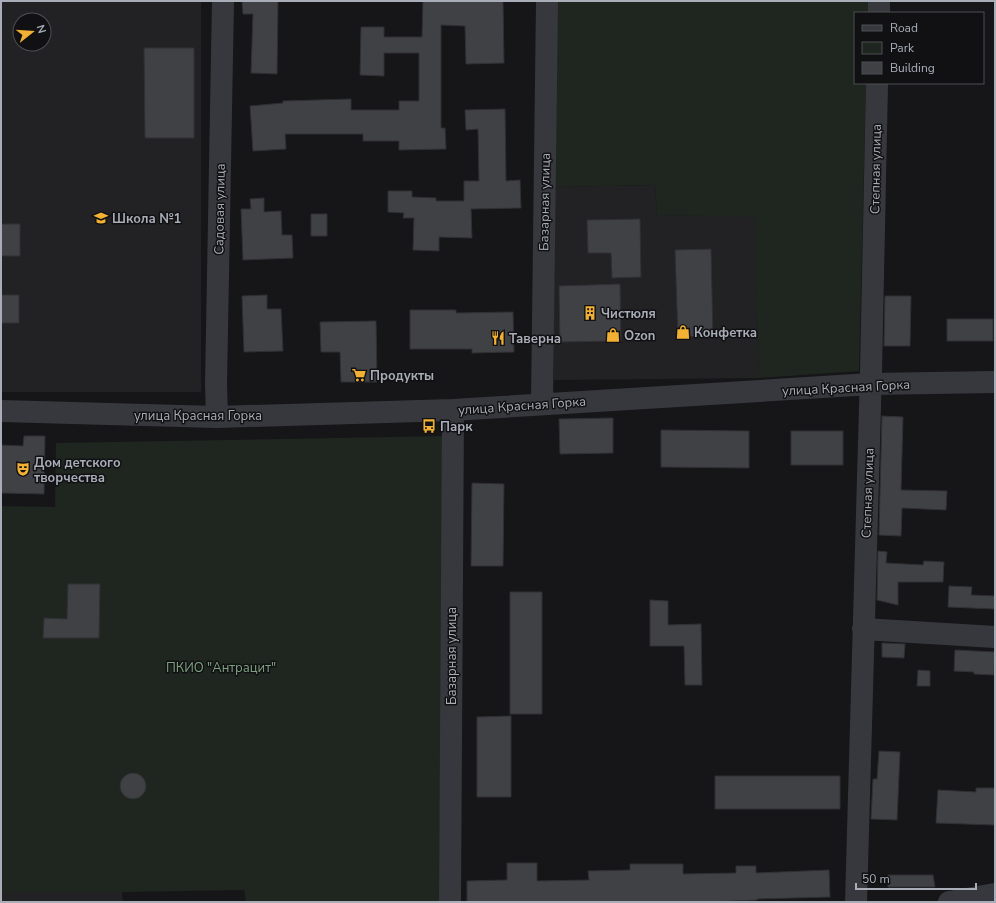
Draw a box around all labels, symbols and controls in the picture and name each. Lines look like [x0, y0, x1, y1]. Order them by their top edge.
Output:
north arrow [12, 12, 52, 52]
legend [854, 12, 984, 84]
text: Road [890, 20, 918, 36]
text: N [33, 23, 49, 35]
text: Park [890, 40, 915, 56]
text: Building [890, 60, 935, 76]
street label: Степная улица [866, 124, 886, 214]
street label: Базарная улица [535, 153, 555, 251]
street label: Садовая улица [210, 163, 230, 255]
school or university icon: Школа №1 [93, 210, 109, 226]
place label: Школа №1 [112, 210, 182, 228]
building icon: Чистюля [582, 305, 598, 321]
place label: Чистюля [601, 305, 656, 323]
shop icon: Конфетка [675, 324, 691, 340]
place label: Конфетка [694, 324, 757, 342]
shop icon: Ozon [605, 327, 621, 343]
place label: Ozon [624, 327, 655, 345]
restaurant icon: Таверна [490, 330, 506, 346]
place label: Таверна [509, 330, 561, 348]
supermarket icon: Продукты [351, 367, 367, 383]
place label: Продукты [370, 367, 434, 385]
street label: улица Красная Горка [782, 376, 911, 400]
street label: улица Красная Горка [458, 393, 587, 419]
street label: улица Красная Горка [134, 407, 262, 425]
bus stop icon: Парк [421, 418, 437, 434]
place label: Парк [440, 418, 473, 436]
street label: Степная улица [857, 448, 879, 539]
place label: Дом детского творчества [34, 454, 121, 487]
theatre icon: Дом детского творчества [15, 461, 31, 477]
street label: Базарная улица [443, 607, 461, 705]
park label: ПКИО "Антрацит" [166, 659, 276, 677]
scale bar [856, 865, 976, 891]
text: 50 m [862, 871, 890, 887]

